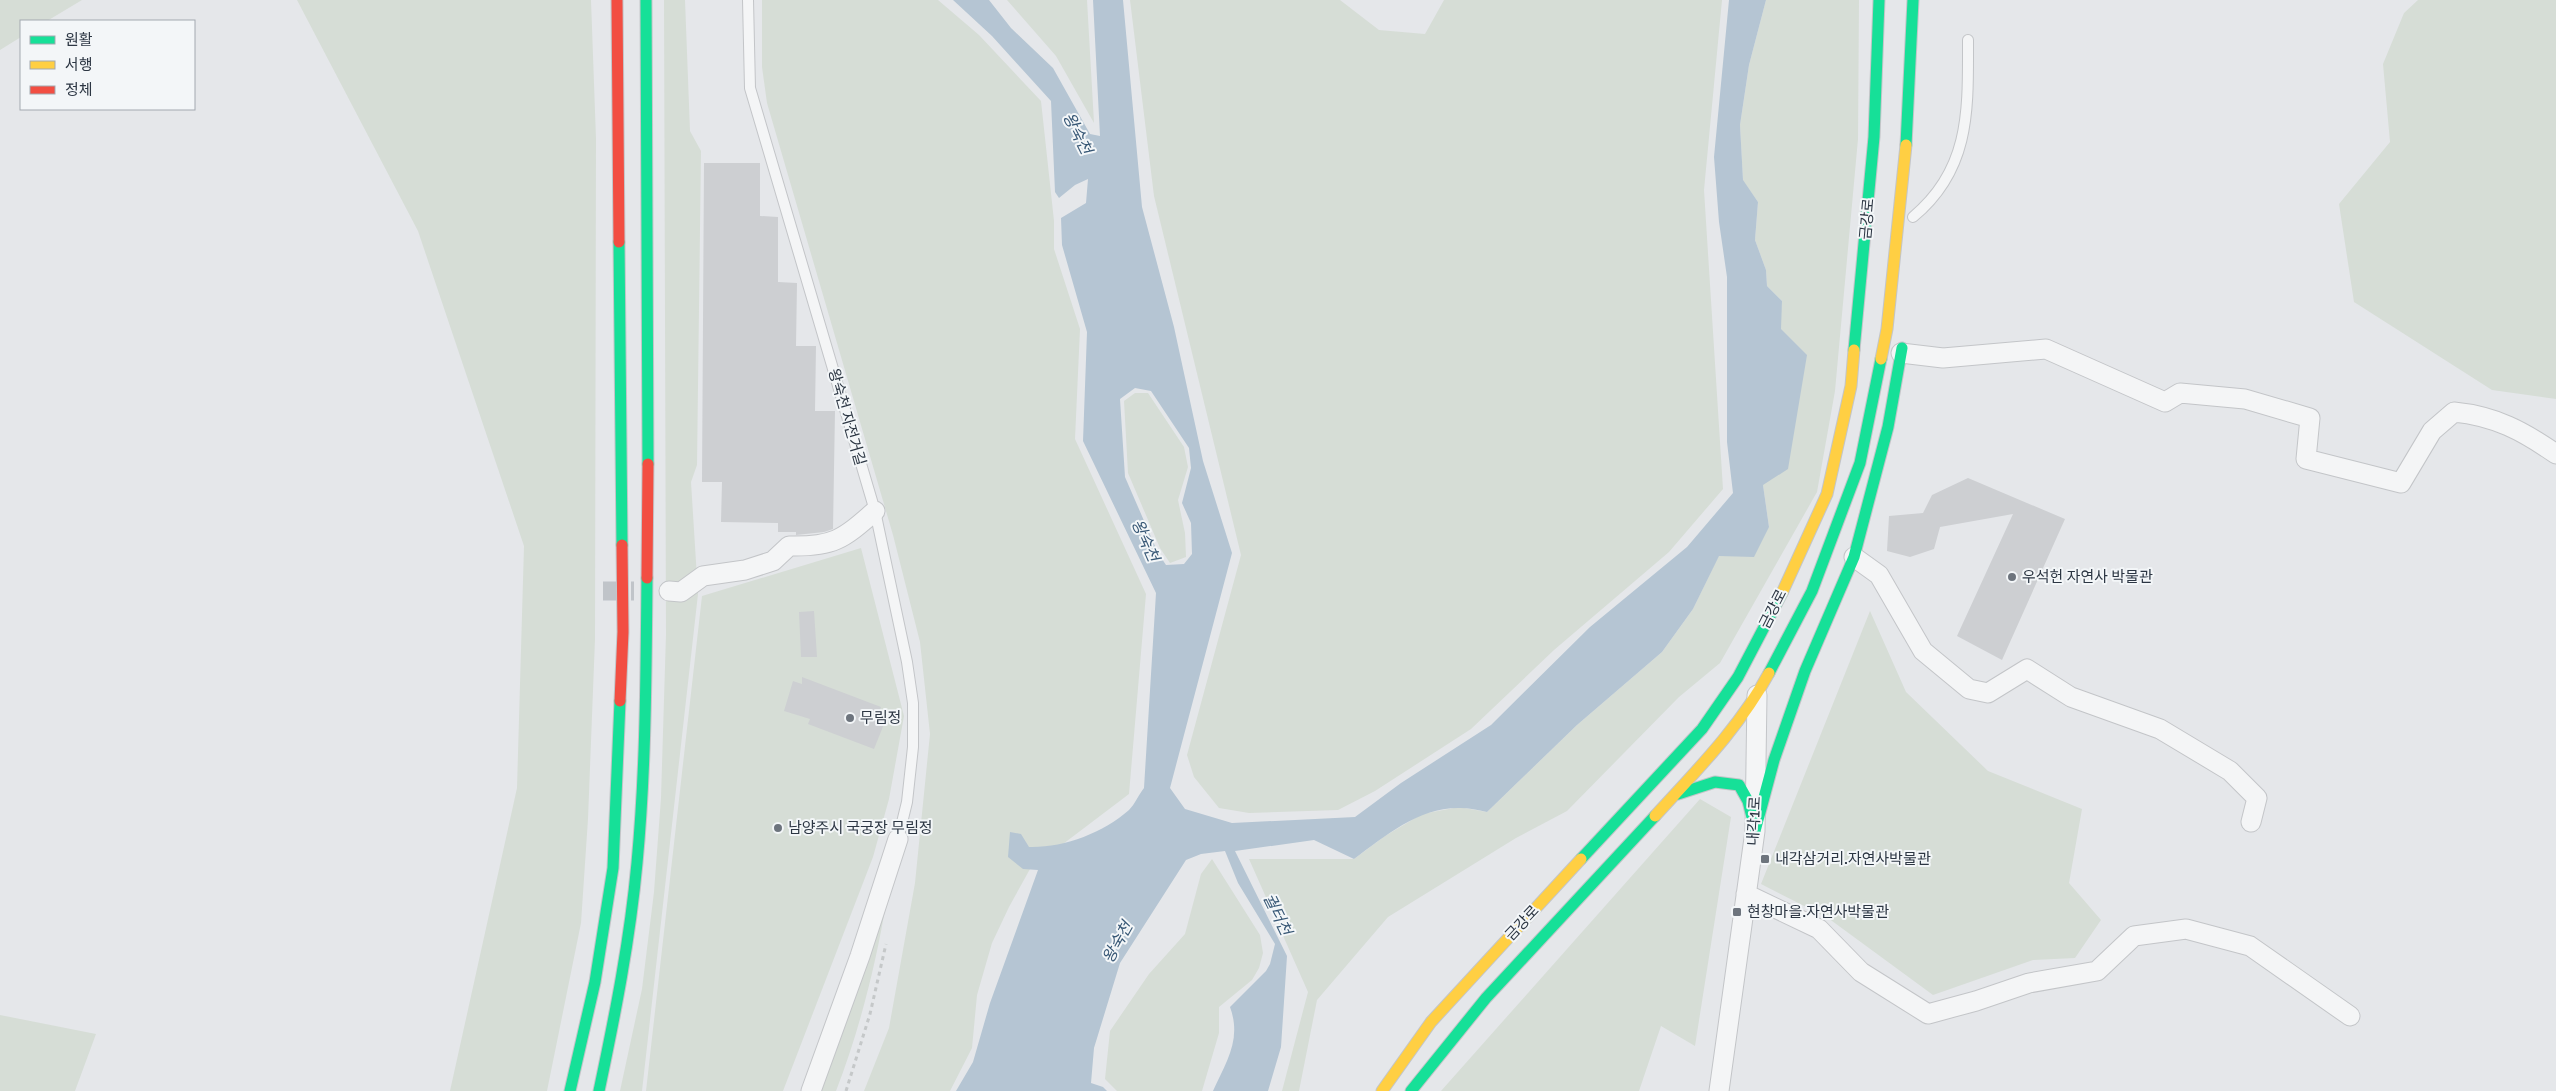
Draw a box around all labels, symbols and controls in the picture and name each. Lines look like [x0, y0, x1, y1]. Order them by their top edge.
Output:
legend [20, 20, 195, 110]
text: 원활 [65, 31, 93, 49]
text: 서행 [65, 56, 93, 74]
text: 정체 [65, 81, 93, 99]
water label: 왕숙천 [1058, 109, 1097, 160]
street label: 금강로 [1856, 198, 1878, 240]
street label: 왕숙천 자전거길 [825, 367, 869, 467]
water label: 왕숙천 [1127, 516, 1164, 567]
place label: 우석헌 자연사 박물관 [2022, 568, 2153, 586]
marker: 우석헌 자연사 박물관 [2006, 571, 2018, 583]
street label: 금강로 [1756, 586, 1790, 632]
place label: 무림정 [860, 709, 901, 727]
marker: 무림정 [844, 712, 856, 724]
street label: 내각1로 [1744, 796, 1764, 846]
place label: 남양주시 국궁장 무림정 [788, 819, 933, 837]
marker: 남양주시 국궁장 무림정 [772, 822, 784, 834]
place label: 내각삼거리.자연사박물관 [1775, 850, 1931, 868]
marker: 내각삼거리.자연사박물관 [1759, 853, 1771, 865]
water label: 궐터천 [1258, 890, 1297, 941]
street label: 금강로 [1501, 902, 1543, 944]
place label: 현창마을.자연사박물관 [1747, 903, 1889, 921]
marker: 현창마을.자연사박물관 [1731, 906, 1743, 918]
water label: 왕숙천 [1098, 916, 1138, 967]

